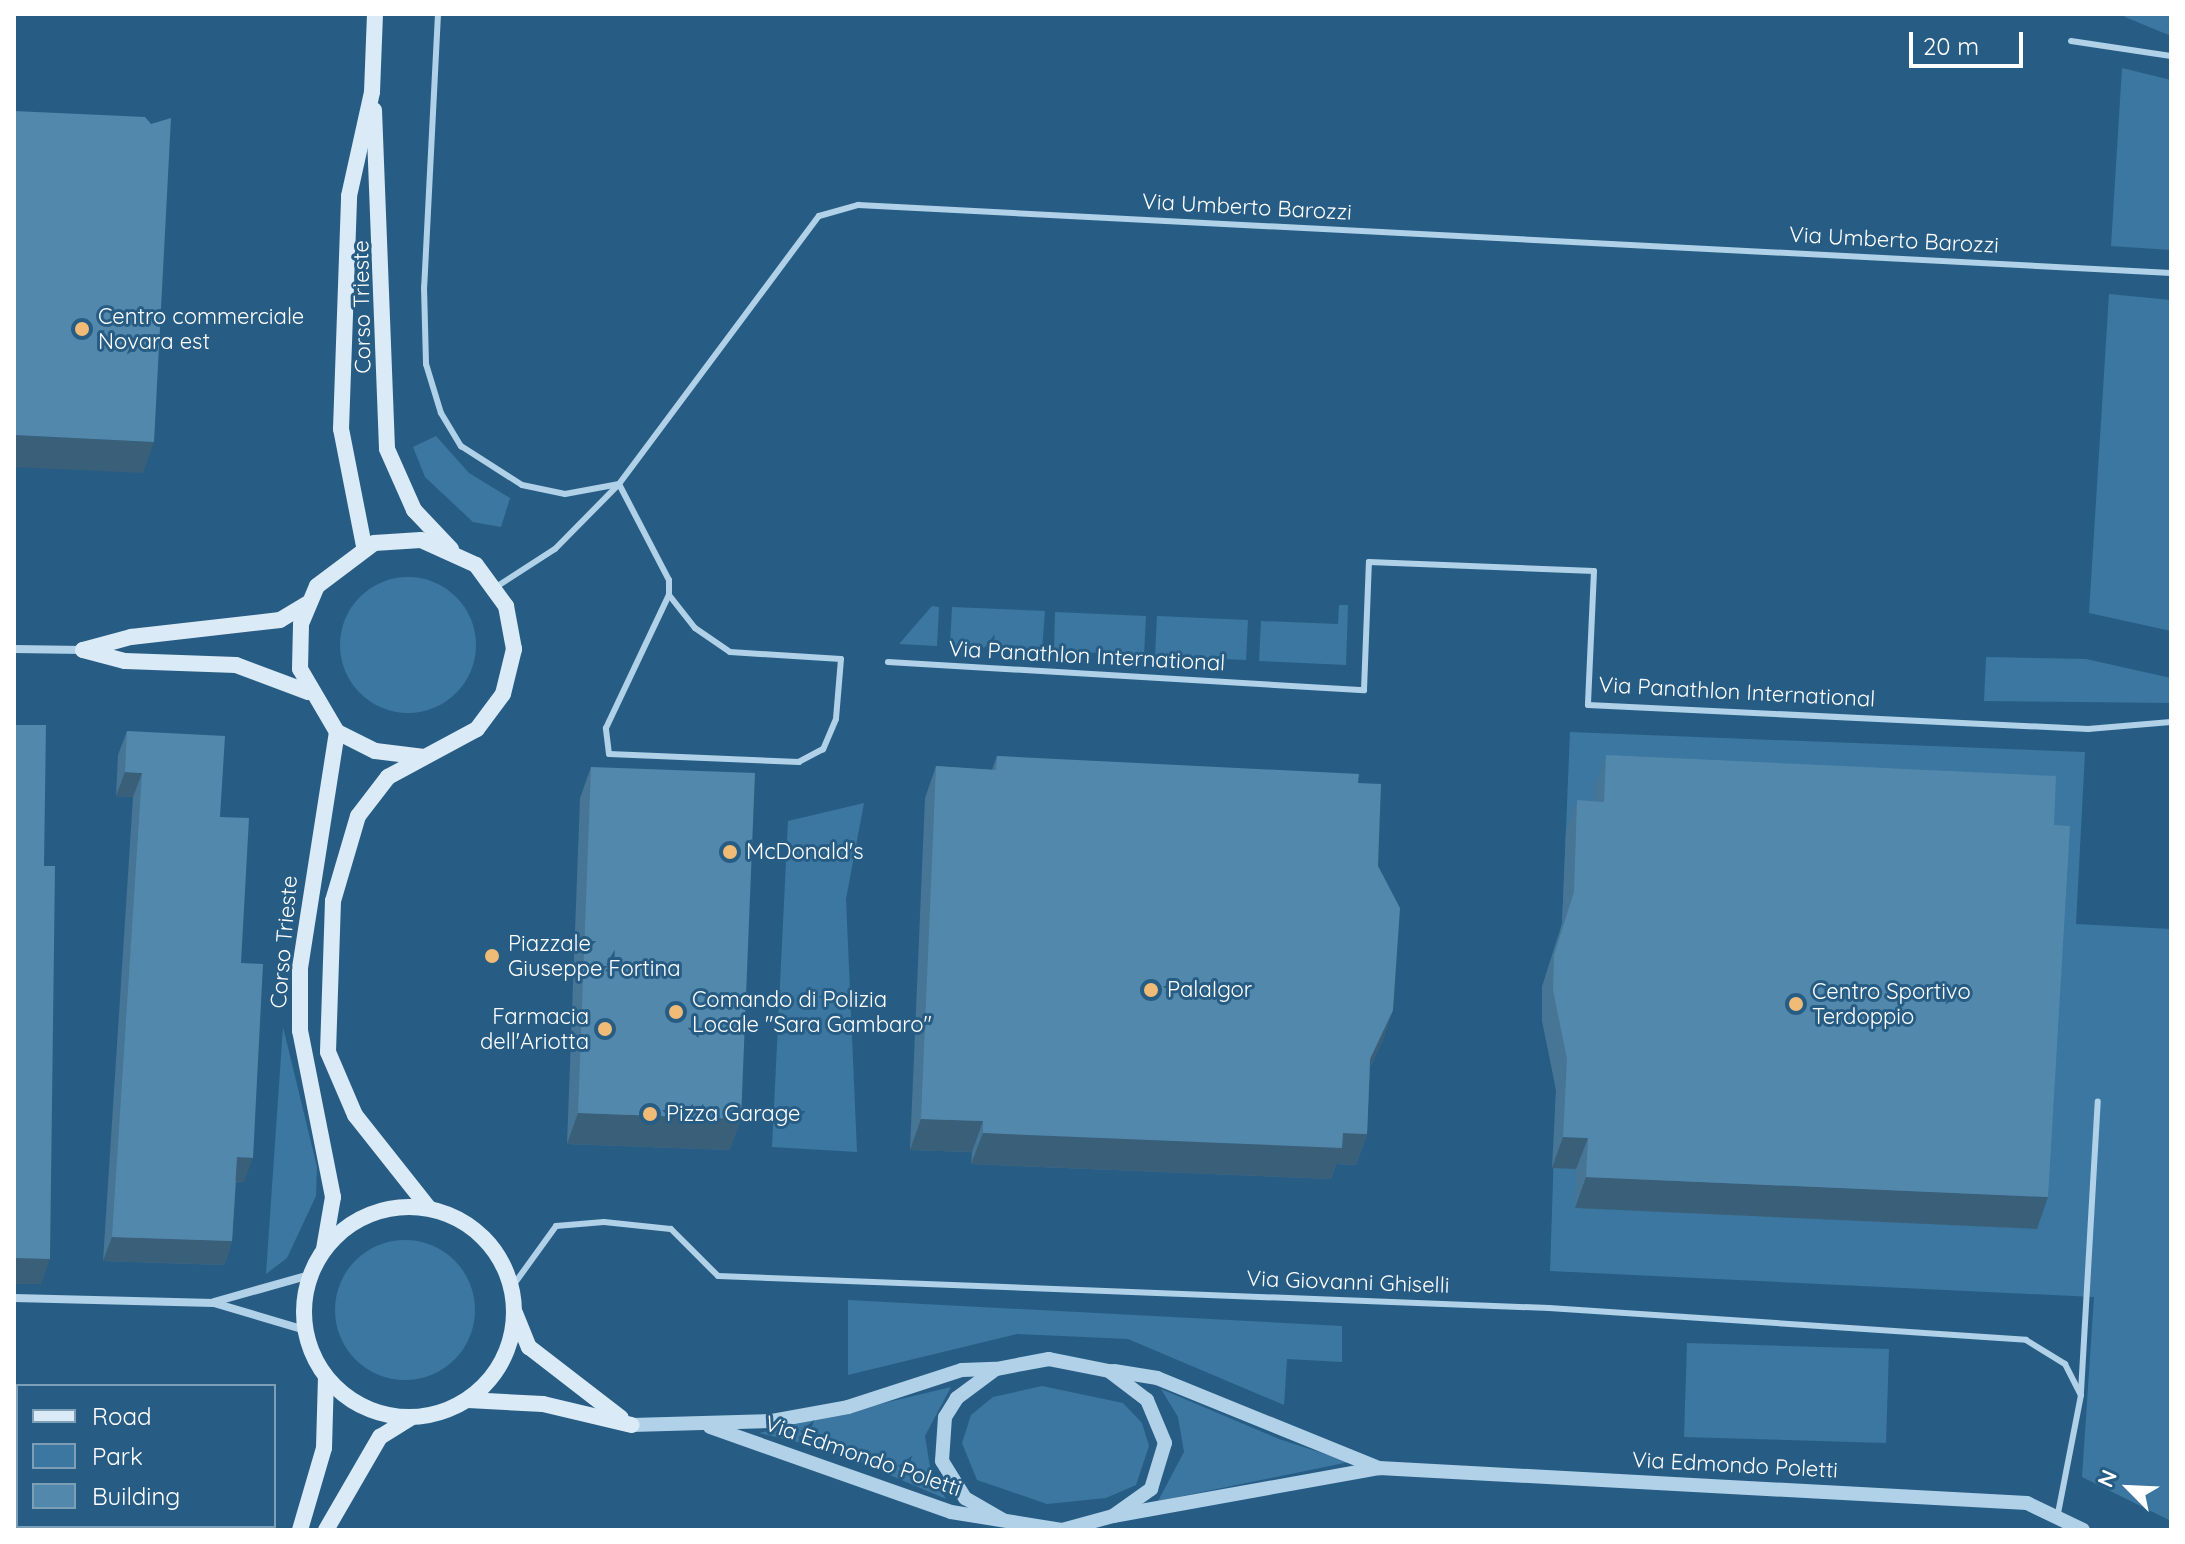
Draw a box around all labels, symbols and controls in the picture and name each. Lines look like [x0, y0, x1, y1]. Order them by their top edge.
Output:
scale bar [1913, 16, 2027, 66]
text: 20 m [1923, 31, 1979, 61]
street label: Via Umberto Barozzi [1142, 188, 1352, 226]
street label: Via Umberto Barozzi [1789, 221, 1999, 259]
street label: Corso Trieste [348, 240, 376, 374]
place label: Centro commerciale Novara est [98, 303, 304, 354]
marker: Centro commerciale Novara est [73, 320, 91, 338]
street label: Via Panathlon International [948, 636, 1226, 676]
street label: Via Panathlon International [1598, 672, 1876, 712]
place label: McDonald's [746, 839, 864, 865]
marker: McDonald's [721, 843, 739, 861]
street label: Corso Trieste [265, 874, 303, 1010]
place label: Piazzale Giuseppe Fortina [508, 930, 680, 982]
marker: Piazzale Giuseppe Fortina [483, 947, 501, 965]
place label: PalaIgor [1167, 977, 1252, 1003]
place label: Centro Sportivo Terdoppio [1812, 978, 1971, 1030]
marker: PalaIgor [1142, 981, 1160, 999]
place label: Comando di Polizia Locale "Sara Gambaro" [692, 986, 932, 1038]
marker: Centro Sportivo Terdoppio [1787, 995, 1805, 1013]
place label: Farmacia dell'Ariotta [480, 1003, 589, 1054]
marker: Comando di Polizia Locale "Sara Gambaro" [667, 1003, 685, 1021]
marker: Farmacia dell'Ariotta [596, 1020, 614, 1038]
place label: Pizza Garage [666, 1101, 800, 1127]
marker: Pizza Garage [641, 1105, 659, 1123]
street label: Via Giovanni Ghiselli [1246, 1265, 1450, 1299]
legend [16, 1384, 276, 1528]
text: Road [92, 1401, 152, 1431]
street label: Via Edmondo Poletti [761, 1410, 965, 1502]
text: Park [92, 1441, 143, 1471]
street label: Via Edmondo Poletti [1631, 1446, 1839, 1484]
north arrow [2089, 1448, 2169, 1528]
text: N [2091, 1465, 2123, 1491]
text: Building [92, 1481, 180, 1511]

